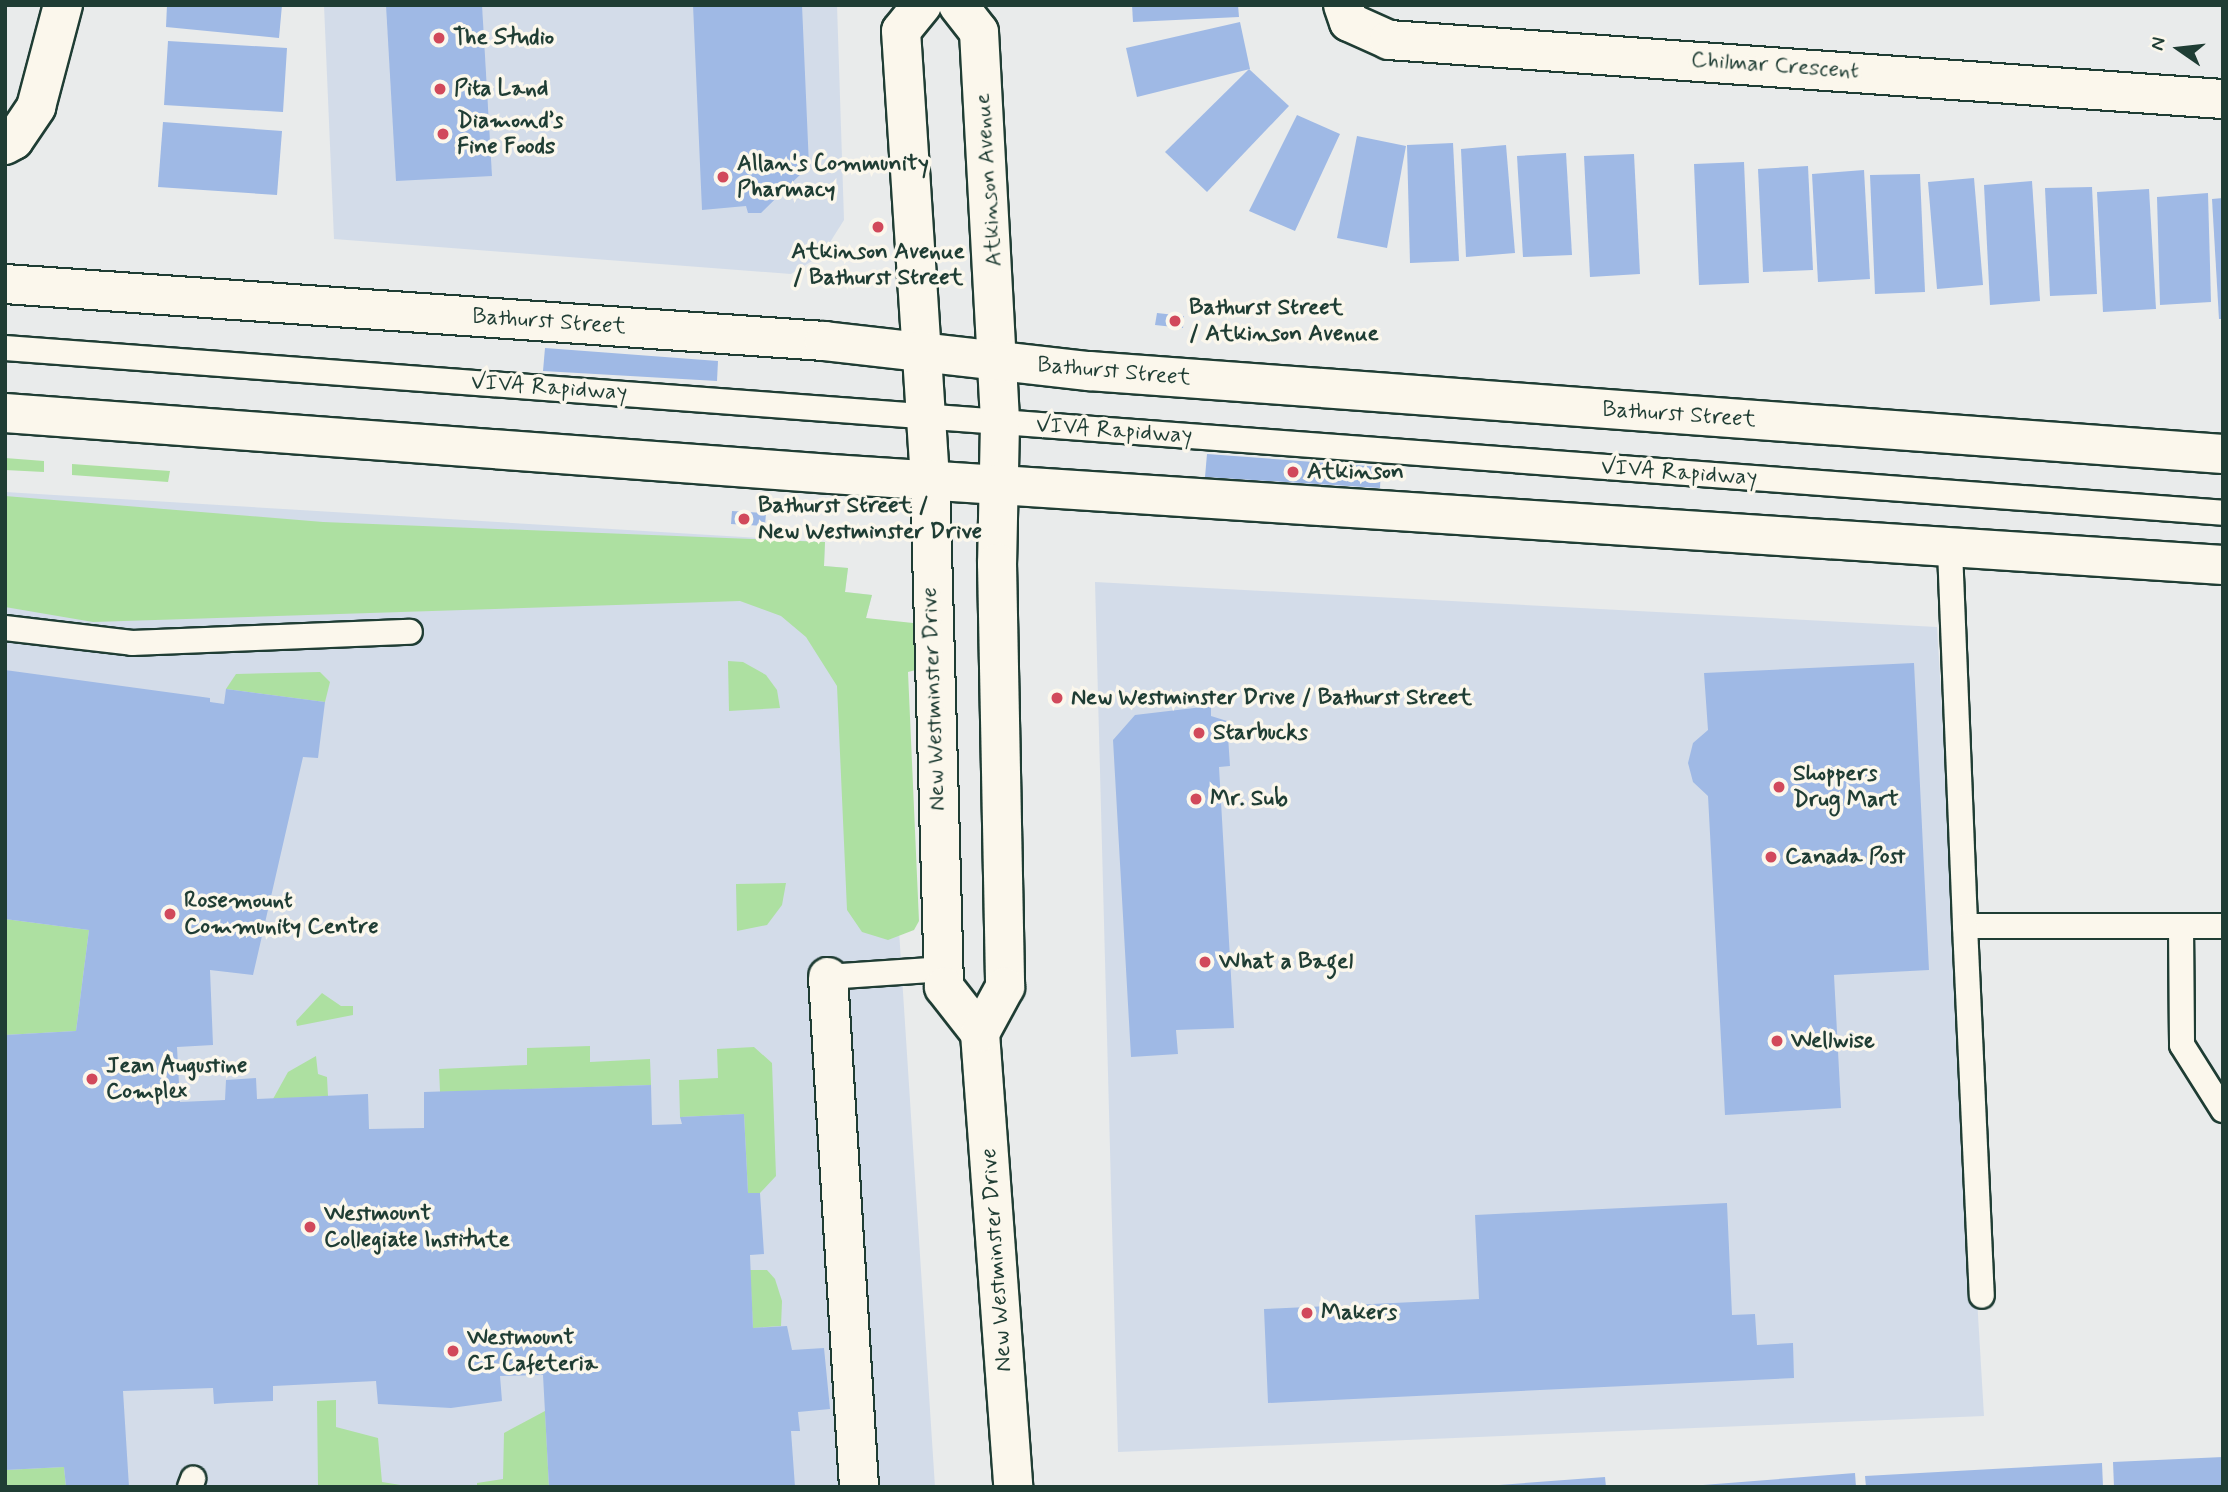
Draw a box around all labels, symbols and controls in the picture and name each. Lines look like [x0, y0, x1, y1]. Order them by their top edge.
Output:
north arrow [2144, 14, 2214, 84]
place label: The Studio [453, 24, 554, 52]
marker: The Studio [431, 30, 447, 46]
text: N [2144, 35, 2172, 53]
street label: Chilmar Crescent [1688, 46, 1862, 86]
place label: Pita Land [454, 75, 549, 103]
marker: Pita Land [432, 81, 448, 97]
street label: Atkinson Avenue [969, 92, 1009, 268]
place label: Diamond’s Fine Foods [457, 107, 563, 161]
marker: Diamond’s Fine Foods [435, 126, 451, 142]
place label: Allan's Community Pharmacy [737, 150, 931, 204]
marker: Allan's Community Pharmacy [715, 169, 731, 185]
marker: Atkinson Avenue / Bathurst Street [870, 219, 886, 235]
place label: Atkinson Avenue / Bathurst Street [790, 238, 966, 292]
place label: Bathurst Street / Atkinson Avenue [1189, 294, 1380, 348]
street label: Bathurst Street [471, 303, 627, 341]
marker: Bathurst Street / Atkinson Avenue [1167, 313, 1183, 329]
street label: Bathurst Street [1036, 352, 1192, 392]
street label: VIVA Rapidway [471, 369, 627, 407]
street label: Bathurst Street [1601, 396, 1757, 434]
street label: VIVA Rapidway [1036, 412, 1192, 450]
street label: VIVA Rapidway [1601, 454, 1757, 492]
place label: Atkinson [1307, 458, 1404, 486]
marker: Atkinson [1285, 464, 1301, 480]
place label: Bathurst Street / New Westminster Drive [758, 492, 983, 546]
marker: Bathurst Street / New Westminster Drive [736, 511, 752, 527]
street label: New Westminster Drive [916, 586, 952, 812]
place label: New Westminster Drive / Bathurst Street [1071, 684, 1472, 712]
marker: New Westminster Drive / Bathurst Street [1049, 690, 1065, 706]
place label: Starbucks [1213, 719, 1308, 747]
marker: Starbucks [1191, 725, 1207, 741]
place label: Shoppers Drug Mart [1793, 760, 1899, 814]
marker: Shoppers Drug Mart [1771, 779, 1787, 795]
place label: Mr. Sub [1210, 785, 1288, 813]
marker: Mr. Sub [1188, 791, 1204, 807]
place label: Canada Post [1785, 843, 1905, 871]
marker: Canada Post [1763, 849, 1779, 865]
place label: Rosemount Community Centre [184, 887, 379, 941]
marker: Rosemount Community Centre [162, 906, 178, 922]
place label: What a Bagel [1219, 948, 1351, 976]
marker: What a Bagel [1197, 954, 1213, 970]
place label: Wellwise [1791, 1027, 1875, 1055]
marker: Wellwise [1769, 1033, 1785, 1049]
place label: Jean Augustine Complex [106, 1052, 250, 1106]
marker: Jean Augustine Complex [84, 1071, 100, 1087]
street label: New Westminster Drive [975, 1147, 1019, 1373]
place label: Westmount Collegiate Institute [324, 1200, 515, 1254]
marker: Westmount Collegiate Institute [302, 1219, 318, 1235]
place label: Makers [1321, 1299, 1397, 1327]
marker: Makers [1299, 1305, 1315, 1321]
place label: Westmount CI Cafeteria [467, 1324, 597, 1378]
marker: Westmount CI Cafeteria [445, 1343, 461, 1359]

